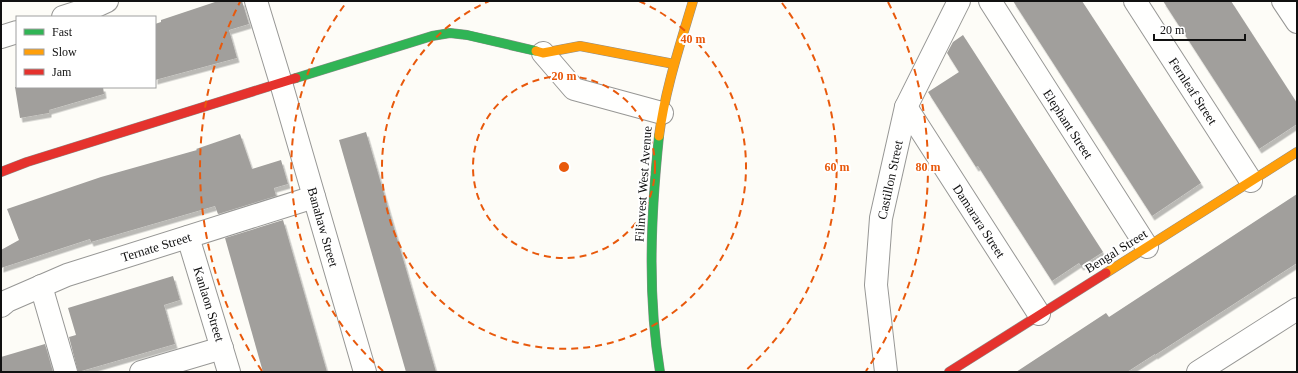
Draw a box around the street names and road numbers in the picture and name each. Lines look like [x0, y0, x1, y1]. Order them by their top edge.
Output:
street label: Fernleaf Street [1166, 55, 1220, 128]
street label: Elephant Street [1040, 86, 1096, 162]
street label: Filinvest West Avenue [631, 125, 655, 242]
street label: Castillon Street [874, 139, 906, 221]
street label: Damarara Street [950, 181, 1009, 261]
street label: Banahaw Street [304, 186, 342, 269]
street label: Bengal Street [1082, 226, 1150, 276]
street label: Ternate Street [119, 229, 193, 265]
street label: Kanlaon Street [190, 265, 228, 344]

